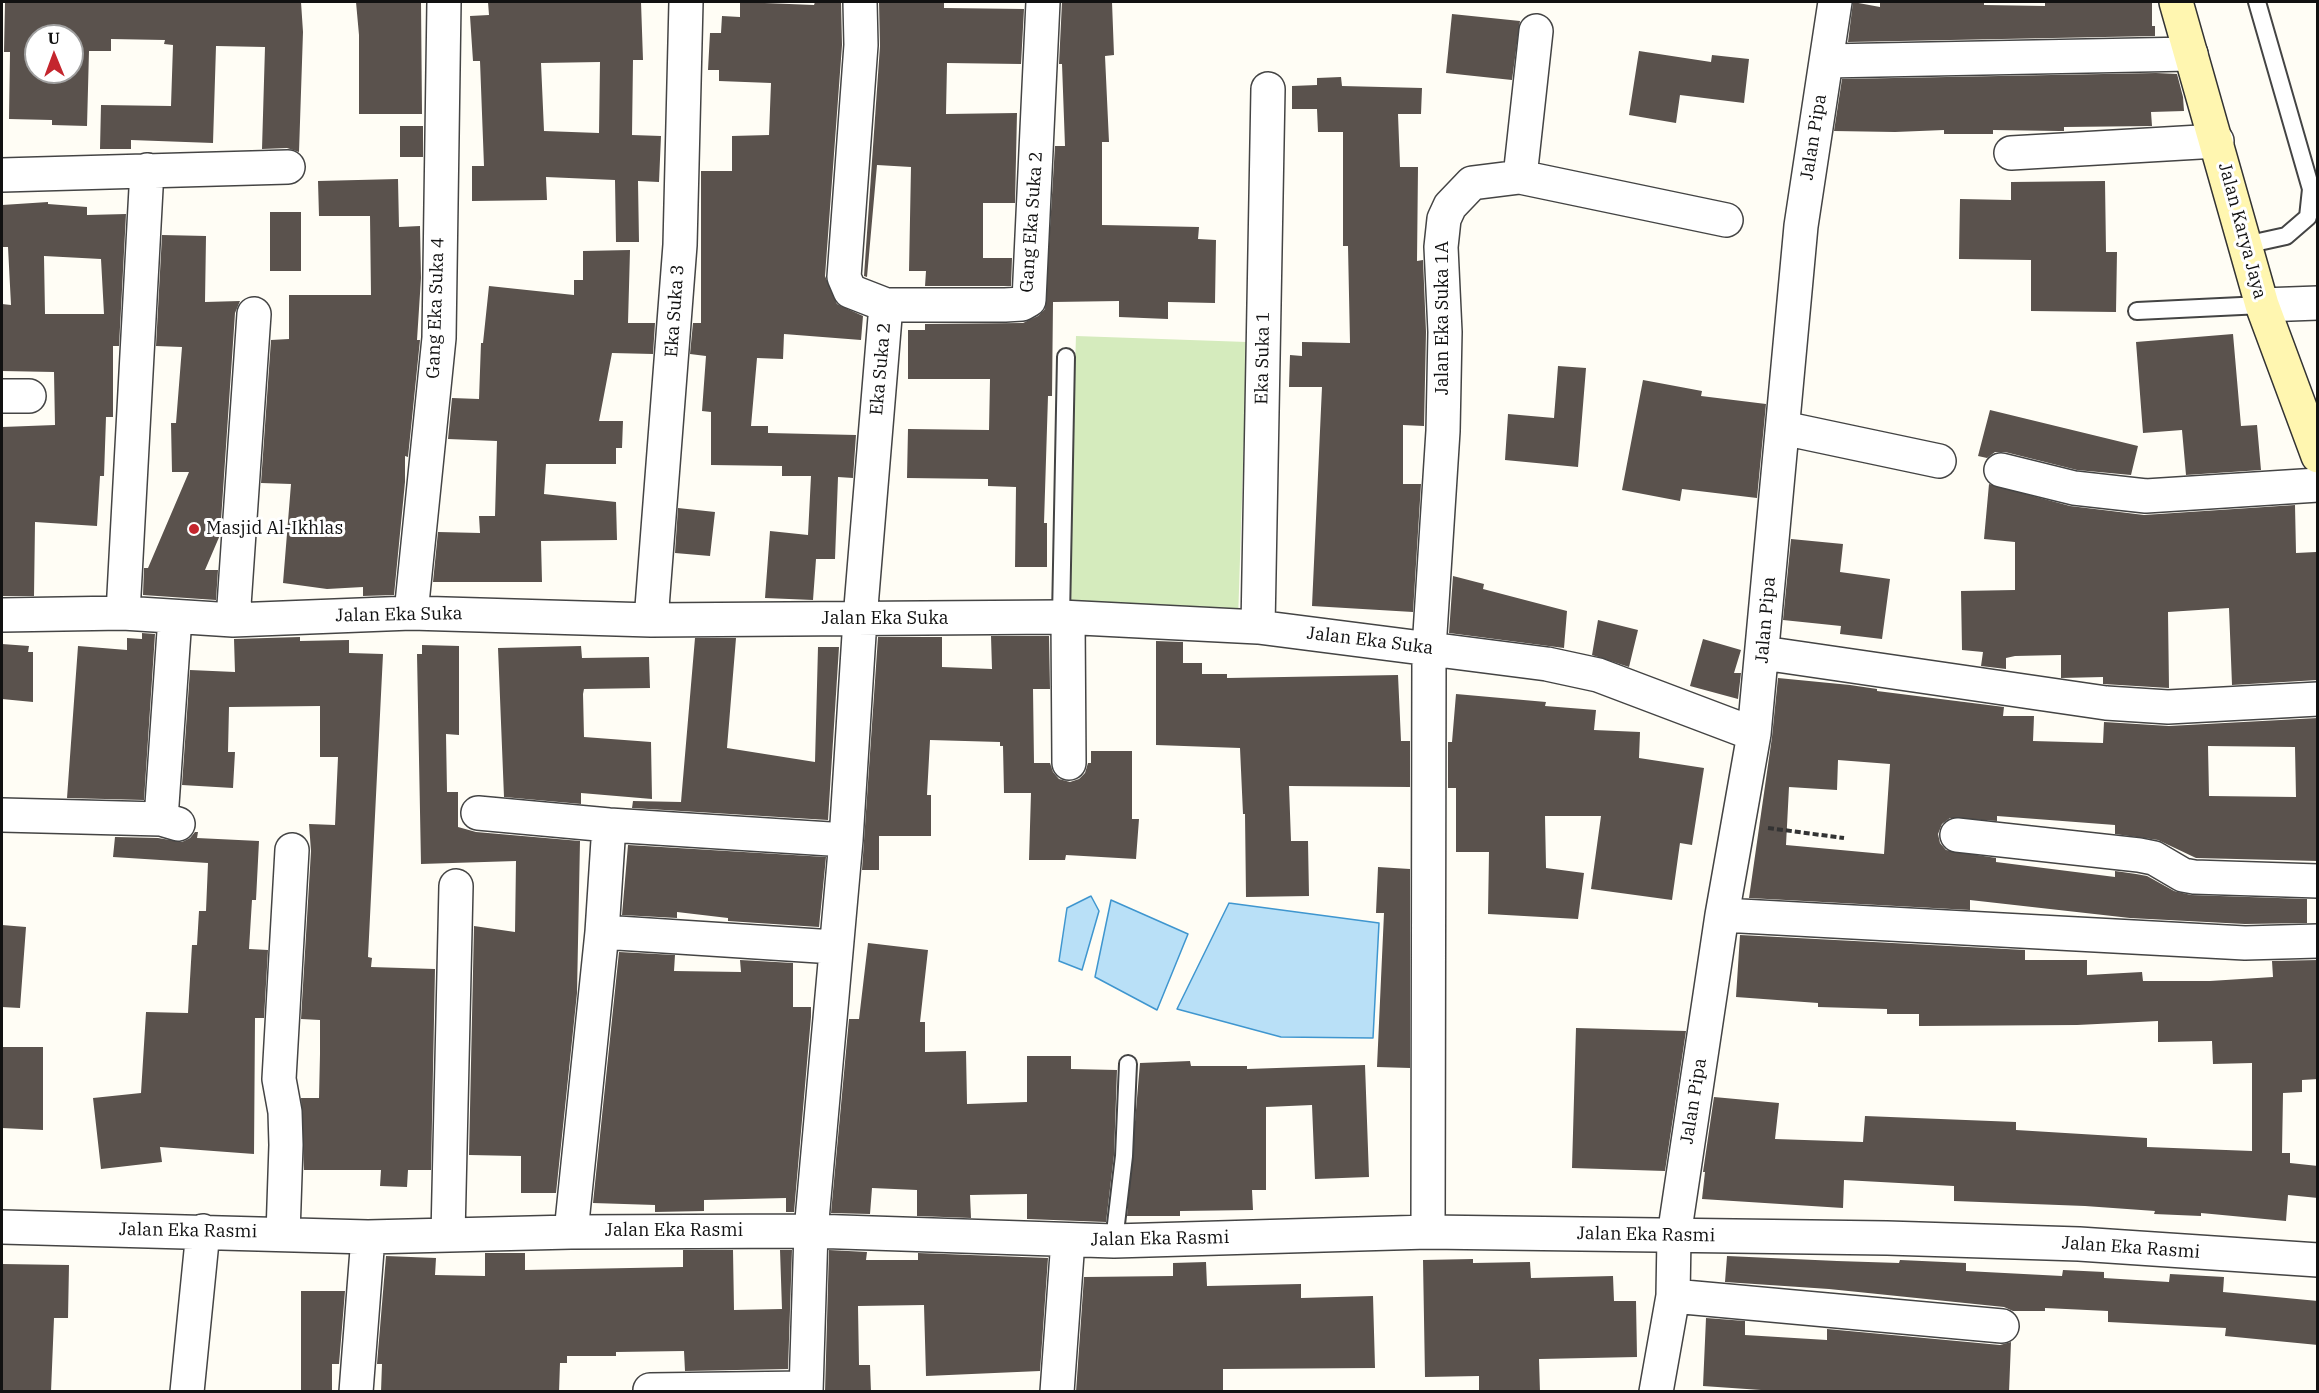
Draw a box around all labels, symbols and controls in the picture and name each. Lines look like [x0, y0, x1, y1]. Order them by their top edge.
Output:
north arrow [24, 24, 84, 84]
text: U [47, 28, 60, 48]
street label: Jalan Pipa [1797, 92, 1831, 182]
street label: Gang Eka Suka 2 [1016, 151, 1048, 293]
street label: Jalan Karya Jaya [2213, 161, 2271, 301]
street label: Gang Eka Suka 4 [423, 237, 449, 379]
street label: Jalan Eka Suka 1A [1432, 241, 1454, 395]
street label: Eka Suka 3 [661, 264, 689, 358]
street label: Eka Suka 1 [1251, 311, 1275, 405]
street label: Eka Suka 2 [866, 322, 896, 416]
place label: Masjid Al-Ikhlas [206, 518, 343, 540]
marker: Masjid Al-Ikhlas [187, 522, 201, 536]
street label: Jalan Pipa [1751, 576, 1781, 664]
street label: Jalan Eka Suka [335, 603, 463, 627]
street label: Jalan Eka Suka [822, 608, 948, 630]
street label: Jalan Eka Suka [1306, 623, 1434, 659]
street label: Jalan Pipa [1677, 1056, 1711, 1146]
street label: Jalan Eka Rasmi [119, 1219, 257, 1243]
street label: Jalan Eka Rasmi [605, 1220, 743, 1242]
street label: Jalan Eka Rasmi [1577, 1223, 1715, 1247]
street label: Jalan Eka Rasmi [1091, 1227, 1229, 1251]
street label: Jalan Eka Rasmi [2061, 1232, 2201, 1264]

